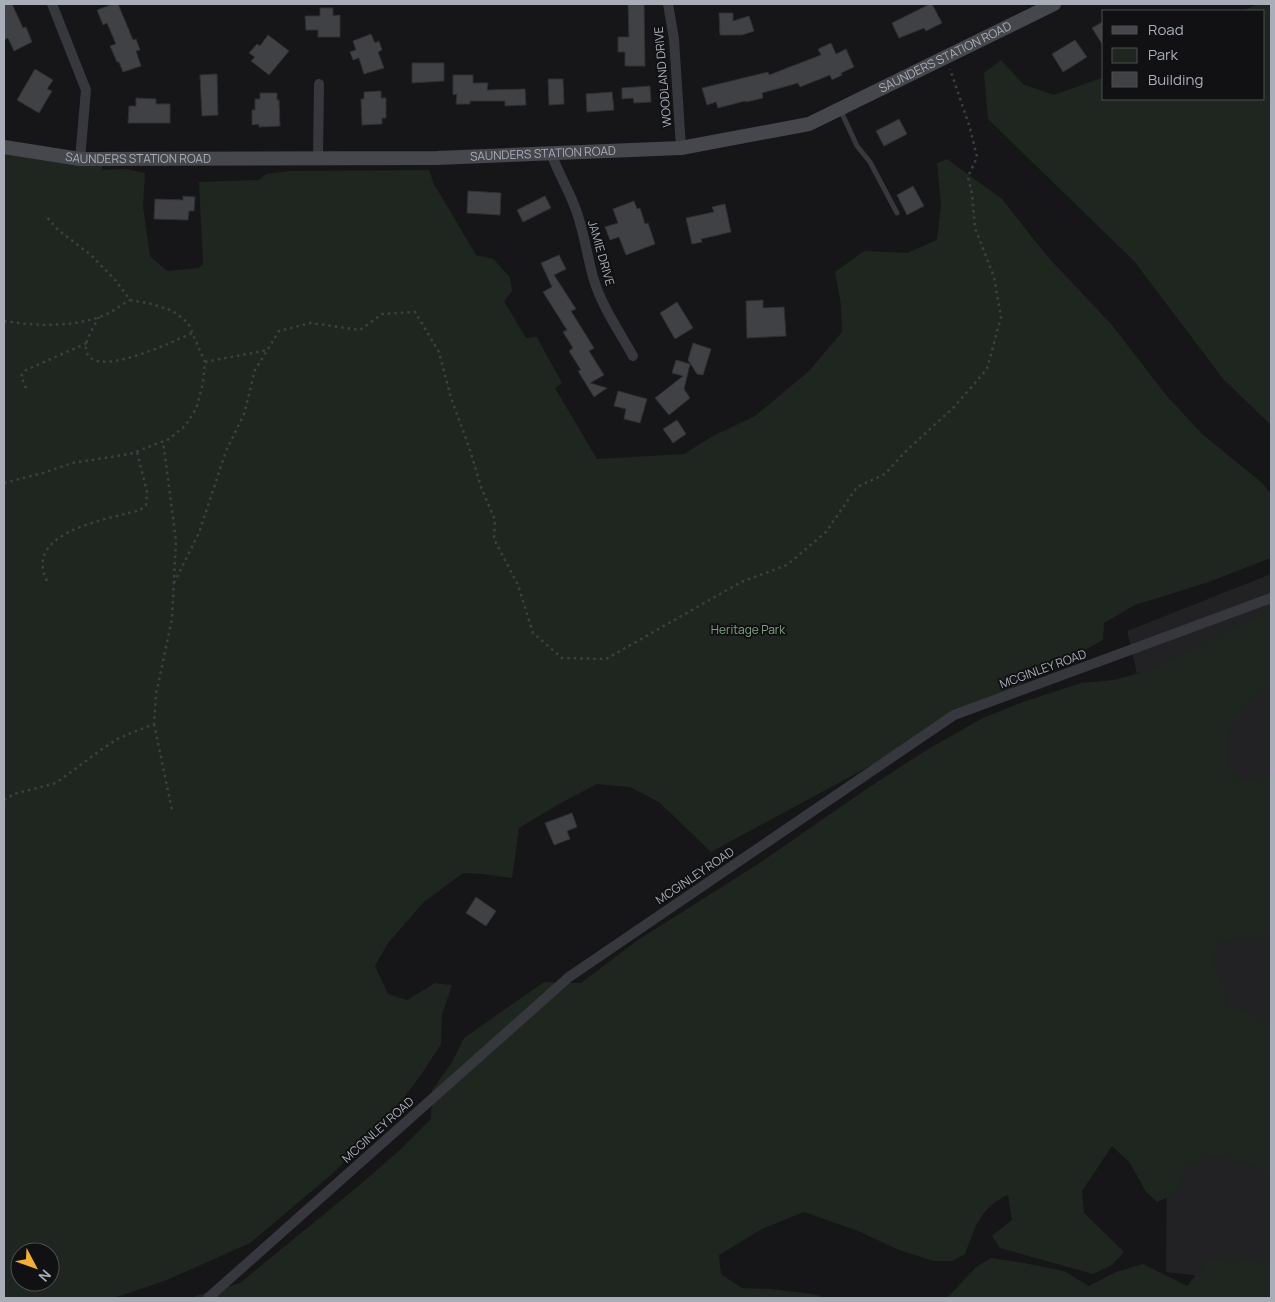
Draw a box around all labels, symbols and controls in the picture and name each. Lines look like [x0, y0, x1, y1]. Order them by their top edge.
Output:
legend [1102, 10, 1265, 100]
street label: SAUNDERS STATION ROAD [876, 17, 1014, 97]
text: Road [1148, 19, 1184, 40]
street label: WOODLAND DRIVE [650, 26, 675, 128]
text: Park [1148, 44, 1178, 65]
text: Building [1148, 69, 1203, 90]
street label: SAUNDERS STATION ROAD [470, 142, 616, 165]
street label: SAUNDERS STATION ROAD [64, 148, 211, 167]
street label: JAMIE DRIVE [584, 218, 619, 288]
park label: Heritage Park [711, 621, 786, 638]
street label: MCGINLEY ROAD [997, 645, 1089, 692]
street label: MCGINLEY ROAD [652, 843, 737, 908]
street label: MCGINLEY ROAD [338, 1093, 417, 1167]
north arrow [10, 1242, 60, 1292]
text: N [35, 1266, 56, 1286]

